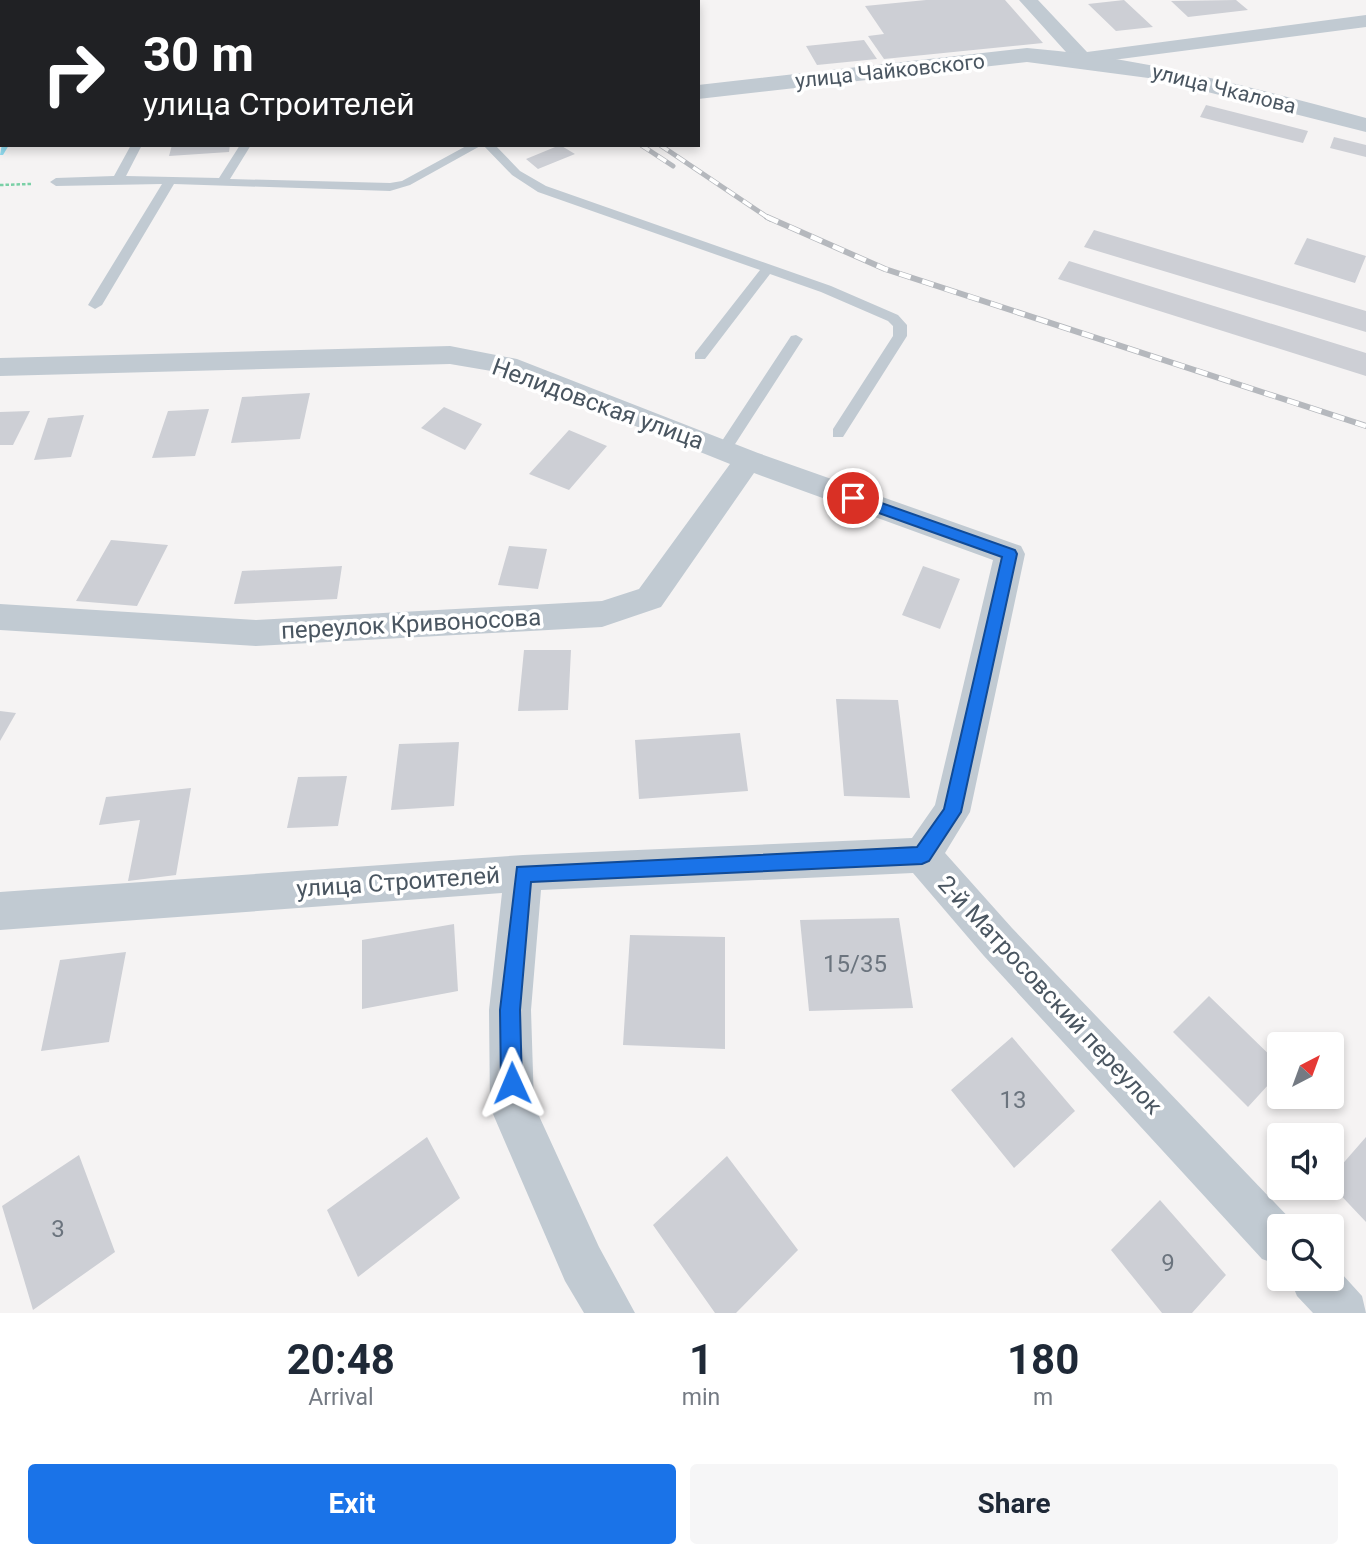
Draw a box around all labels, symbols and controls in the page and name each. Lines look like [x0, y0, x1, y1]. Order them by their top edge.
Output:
text: 30 m [143, 26, 254, 83]
icon: right [28, 28, 119, 119]
street label: улица Чайковского [794, 49, 986, 93]
street label: улица Чкалова [1150, 60, 1298, 118]
text: улица Строителей [143, 85, 415, 123]
street label: Нелидовская улица [488, 353, 708, 455]
pin [823, 468, 883, 528]
icon: arrive [834, 479, 872, 517]
street label: переулок Кривоносова [280, 603, 542, 645]
street label: улица Строителей [295, 861, 501, 903]
street label: 2-й Матросовский переулок [932, 870, 1168, 1120]
house number: 15/35 [823, 950, 887, 978]
north arrow [1267, 1032, 1344, 1110]
map controls [1267, 1032, 1344, 1291]
position arrow [475, 1046, 549, 1120]
house number: 13 [1000, 1086, 1026, 1114]
button: sound [1267, 1123, 1344, 1200]
button: search [1267, 1214, 1344, 1291]
house number: 3 [51, 1215, 65, 1243]
house number: 9 [1161, 1249, 1175, 1277]
text: 20:48 [287, 1335, 395, 1384]
text: 1 [689, 1335, 713, 1384]
text: 180 [1007, 1335, 1079, 1384]
text: Arrival [308, 1384, 374, 1411]
text: min [682, 1384, 720, 1411]
text: m [1033, 1384, 1053, 1411]
button: Exit [28, 1464, 676, 1544]
button: Share [690, 1464, 1338, 1544]

